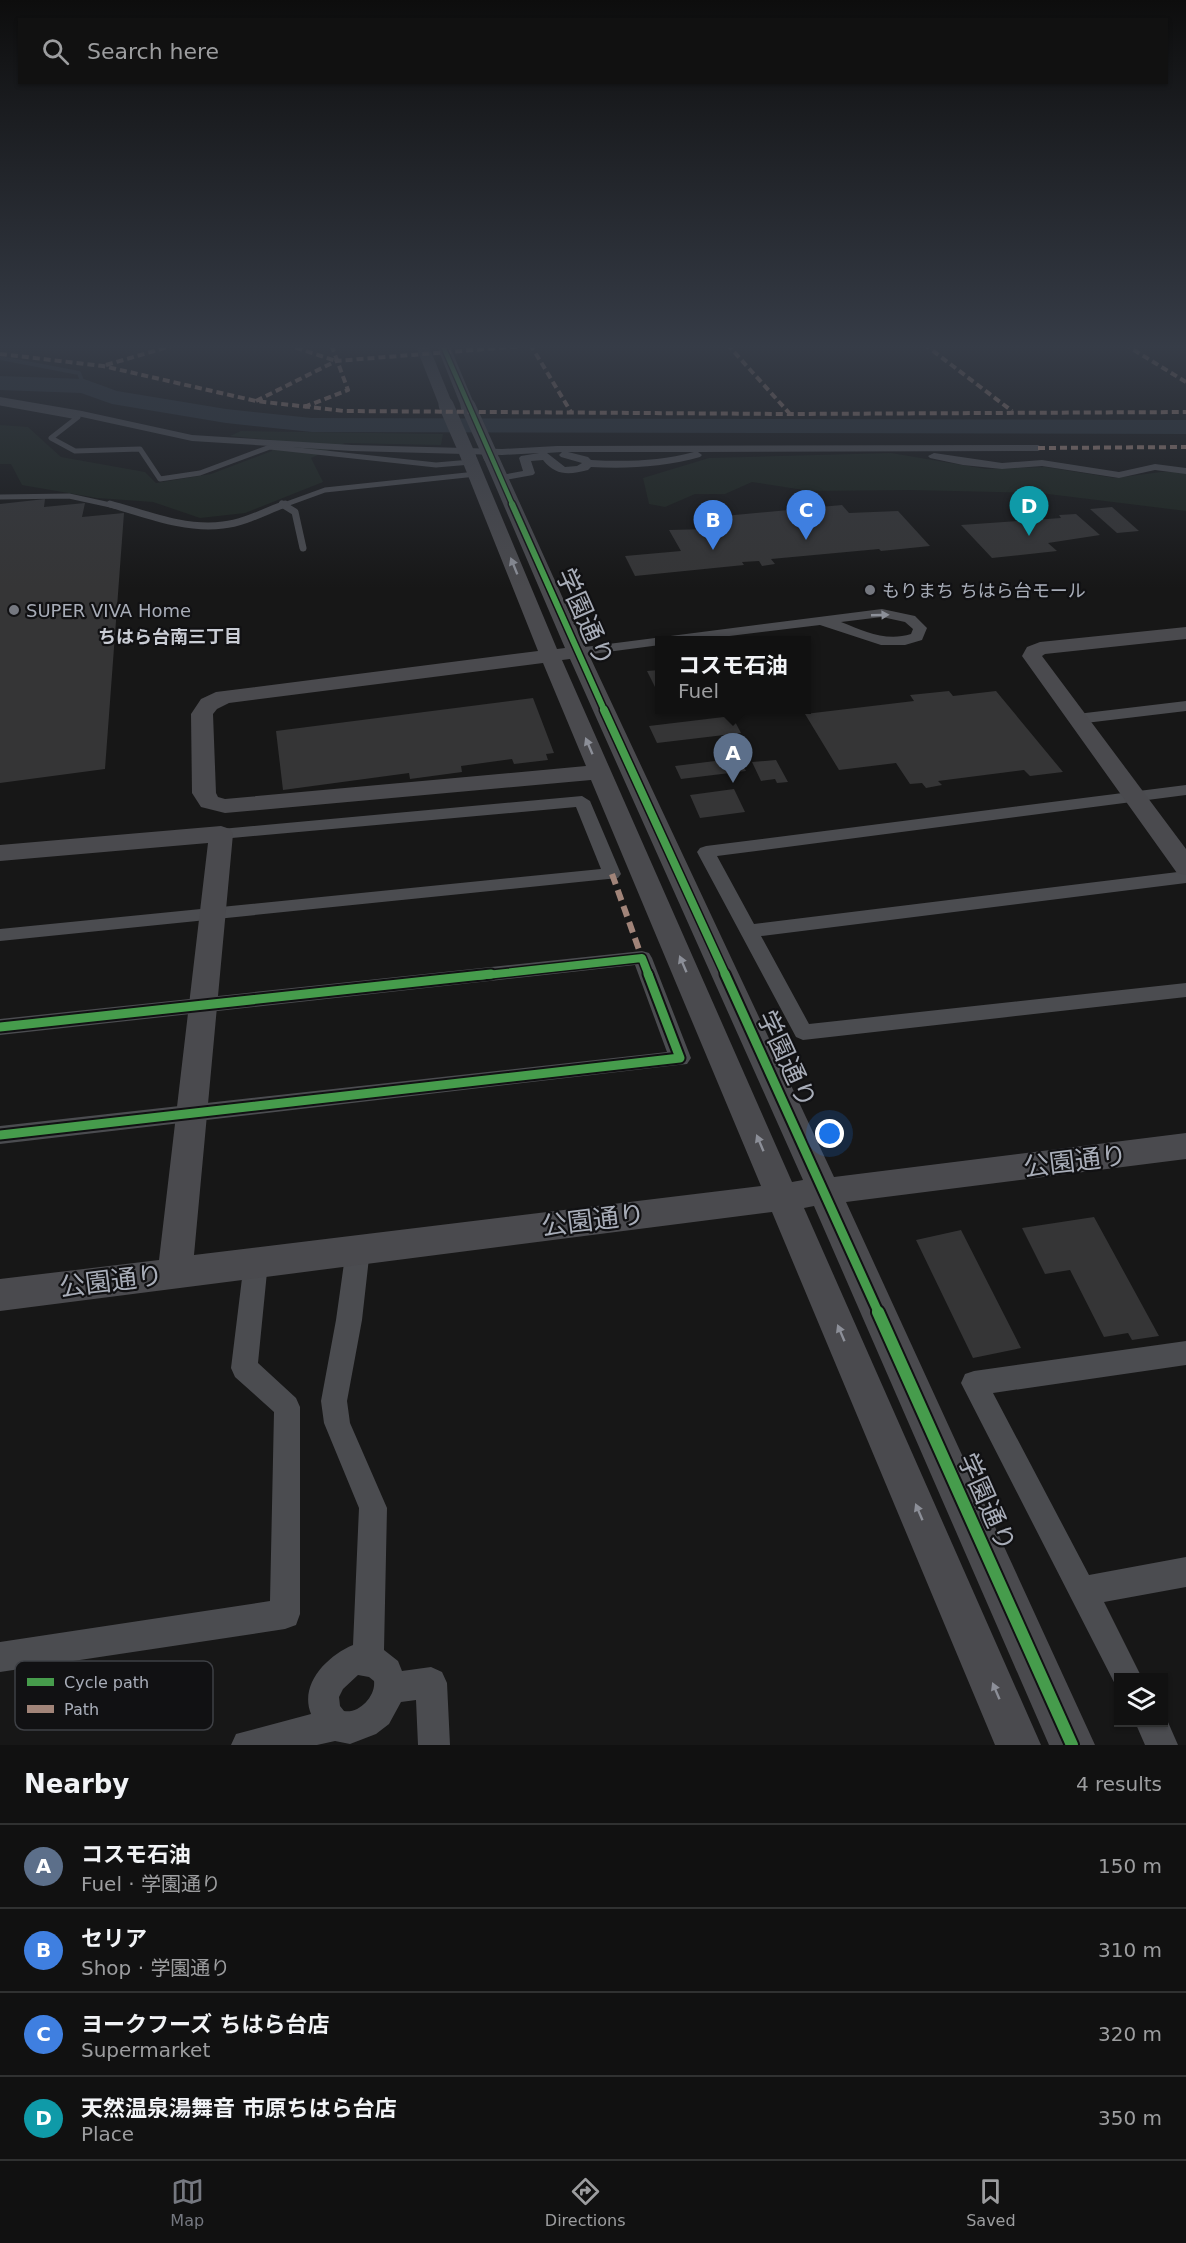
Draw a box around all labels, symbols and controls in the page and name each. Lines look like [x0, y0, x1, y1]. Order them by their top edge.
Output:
search box [18, 18, 1168, 84]
icon: search [39, 35, 72, 68]
text: Search here [87, 39, 219, 64]
pin: D [1010, 486, 1048, 536]
pin: C [786, 490, 826, 540]
pin: B [694, 500, 732, 550]
one-way arrow [509, 557, 519, 575]
street label: 学園通り [550, 563, 620, 671]
place label: もりまち ちはら台モール [882, 580, 1086, 601]
marker: もりまち ちはら台モール [863, 583, 877, 597]
place label: SUPER VIVA Home [26, 600, 191, 621]
marker: SUPER VIVA Home [7, 603, 21, 617]
one-way arrow [870, 610, 889, 619]
district label: ちはら台南三丁目 [98, 626, 242, 647]
popup [655, 636, 811, 714]
text: コスモ石油 [678, 653, 788, 678]
text: Fuel [678, 679, 719, 703]
pin: A [714, 734, 752, 783]
one-way arrow [584, 737, 593, 755]
one-way arrow [678, 954, 688, 972]
street label: 学園通り [751, 1006, 823, 1112]
your location [815, 1119, 844, 1148]
one-way arrow [755, 1134, 764, 1152]
street label: 公園通り [1022, 1140, 1128, 1182]
street label: 公園通り [540, 1199, 646, 1241]
street label: 公園通り [58, 1260, 164, 1302]
one-way arrow [836, 1324, 846, 1342]
street label: 学園通り [952, 1448, 1022, 1556]
one-way arrow [914, 1502, 924, 1520]
legend [15, 1661, 213, 1730]
text: Cycle path [64, 1673, 149, 1692]
map controls [1114, 1673, 1168, 1727]
button: layers [1114, 1673, 1168, 1727]
one-way arrow [990, 1682, 1000, 1700]
text: Path [64, 1700, 99, 1719]
text: Nearby [24, 1769, 129, 1799]
text: 4 results [1076, 1772, 1162, 1796]
text: コスモ石油 [81, 1842, 191, 1867]
text: A [36, 1854, 51, 1878]
text: 150 m [1098, 1854, 1162, 1878]
text: Fuel · 学園通り [81, 1872, 221, 1896]
text: セリア [81, 1926, 147, 1951]
text: B [36, 1938, 51, 1962]
text: 310 m [1098, 1938, 1162, 1962]
text: Shop · 学園通り [81, 1956, 230, 1980]
text: ヨークフーズ ちはら台店 [81, 2012, 330, 2037]
text: C [36, 2022, 51, 2046]
text: 320 m [1098, 2022, 1162, 2046]
text: Supermarket [81, 2038, 210, 2062]
text: 天然温泉湯舞音 市原ちはら台店 [81, 2096, 397, 2121]
text: D [35, 2106, 52, 2130]
text: 350 m [1098, 2106, 1162, 2130]
text: Place [81, 2122, 134, 2146]
tab: Map [170, 2175, 204, 2230]
tab: Directions [545, 2175, 625, 2230]
tab: Saved [966, 2175, 1016, 2230]

